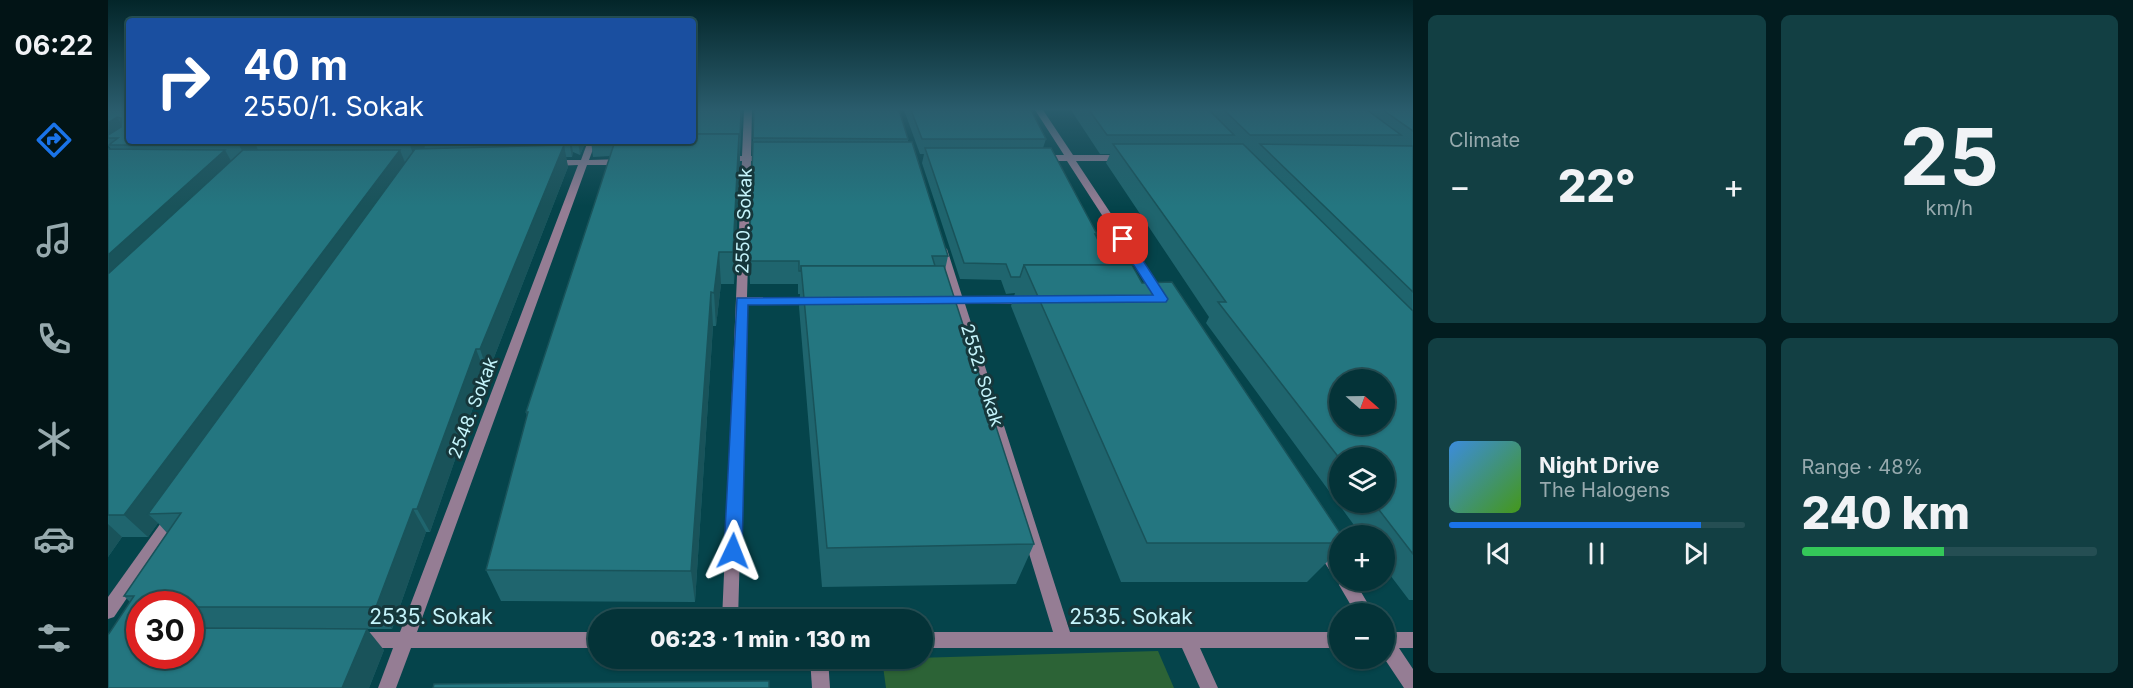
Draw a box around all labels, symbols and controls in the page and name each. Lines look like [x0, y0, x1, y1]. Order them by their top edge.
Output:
text: 06:22 [15, 29, 93, 62]
text: 40 m [243, 39, 348, 90]
icon: right [144, 42, 222, 120]
text: 2550/1. Sokak [243, 90, 424, 123]
text: 25 [1900, 109, 1999, 204]
icon: directions [33, 119, 75, 161]
text: Climate [1449, 128, 1520, 152]
text: 22° [1558, 158, 1636, 213]
text: − [1449, 166, 1471, 206]
text: + [1723, 166, 1744, 206]
street label: 2550. Sokak [731, 167, 756, 274]
text: km/h [1925, 196, 1973, 220]
pin [1097, 213, 1148, 264]
icon: music [33, 219, 75, 261]
icon: arrive [1106, 222, 1139, 255]
icon: phone [33, 318, 75, 360]
street label: 2552. Sokak [957, 321, 1008, 429]
street label: 2548. Sokak [444, 354, 502, 461]
north arrow [1329, 369, 1395, 435]
map controls [1329, 369, 1395, 669]
icon: climate [33, 418, 75, 460]
button: layers [1329, 447, 1395, 513]
text: Night Drive [1539, 452, 1659, 478]
text: Range · 48% [1802, 455, 1923, 479]
text: The Halogens [1539, 478, 1670, 502]
text: 240 km [1802, 485, 1970, 540]
icon: car [33, 518, 75, 560]
position arrow [701, 519, 765, 583]
button: + [1329, 525, 1395, 591]
icon: previous [1482, 537, 1515, 570]
icon: pause [1580, 537, 1613, 570]
icon: next [1679, 537, 1712, 570]
speed limit sign: 30 [126, 591, 204, 669]
button: − [1329, 603, 1395, 669]
street label: 2535. Sokak [369, 604, 493, 629]
street label: 2535. Sokak [1069, 604, 1193, 629]
icon: filters [33, 617, 75, 659]
text: 06:23 · 1 min · 130 m [650, 626, 871, 652]

